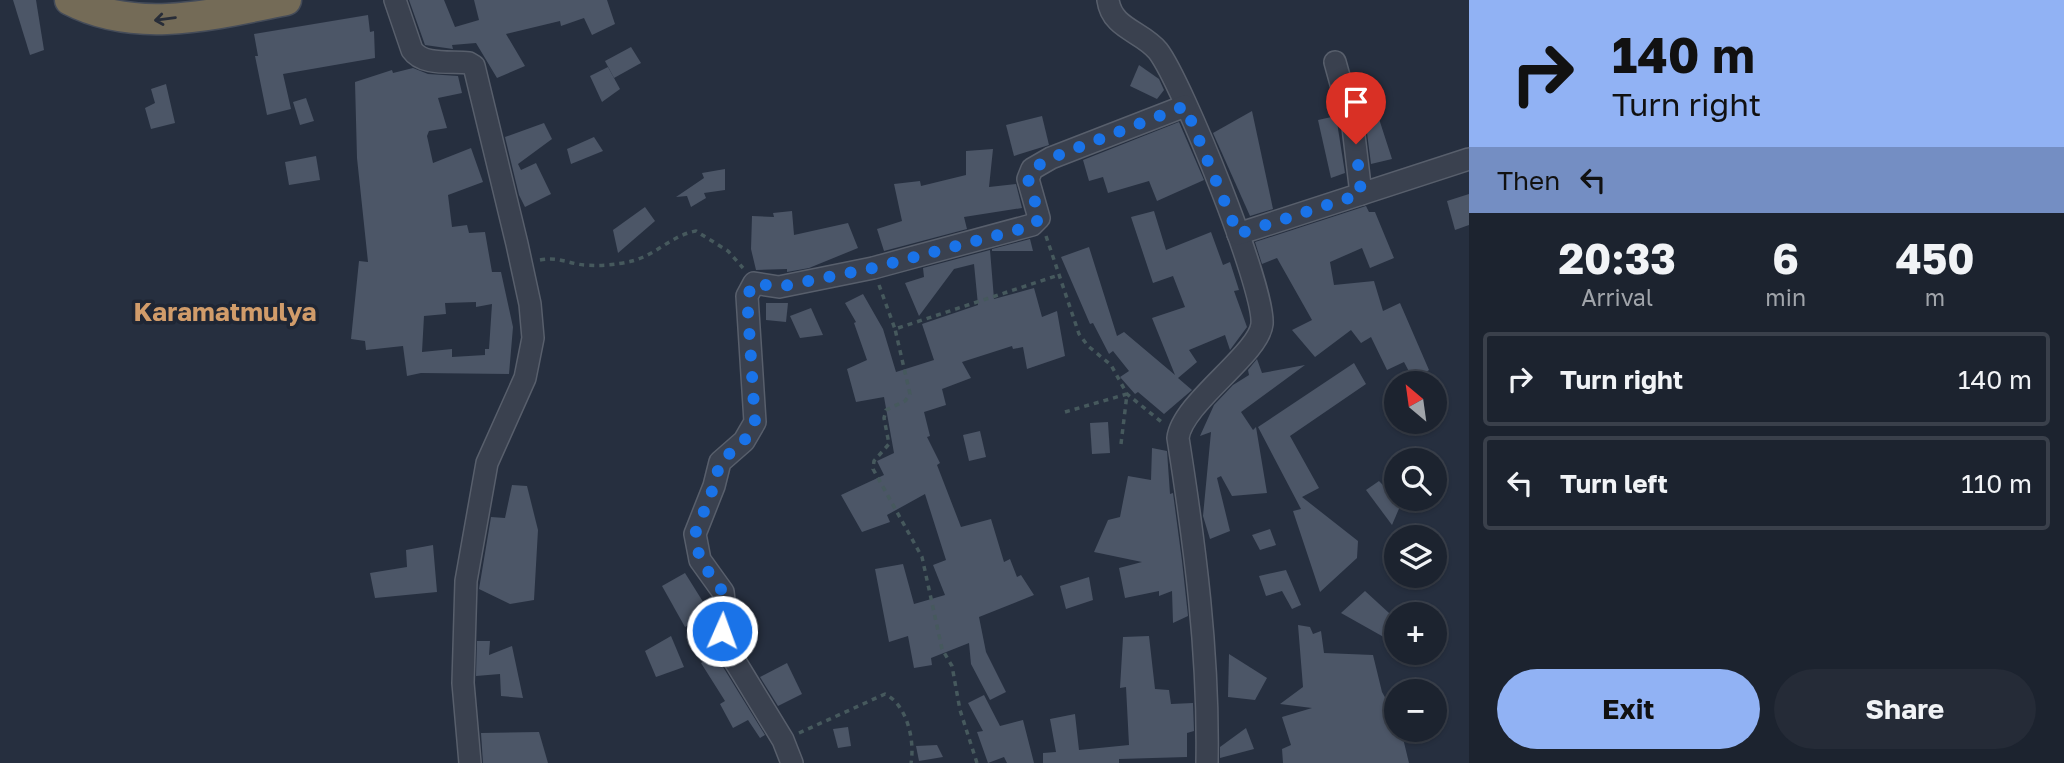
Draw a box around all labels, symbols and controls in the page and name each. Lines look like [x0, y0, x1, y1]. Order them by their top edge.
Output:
one-way arrow [154, 12, 177, 25]
text: 140 m [1612, 25, 1755, 84]
icon: right [1497, 28, 1588, 119]
pin [1326, 72, 1386, 144]
icon: arrive [1337, 83, 1375, 121]
text: Turn right [1612, 85, 1761, 123]
icon: left [1574, 161, 1612, 199]
text: Then [1497, 165, 1560, 196]
text: 20:33 [1558, 233, 1676, 283]
text: 6 [1772, 233, 1799, 283]
text: 450 [1895, 233, 1975, 283]
text: Arrival [1581, 283, 1653, 311]
text: min [1765, 283, 1806, 311]
text: m [1925, 283, 1945, 311]
district label: Karamatmulya [134, 296, 316, 327]
icon: right [1501, 360, 1539, 398]
text: Turn right [1560, 364, 1683, 395]
text: 140 m [1958, 364, 2032, 395]
north arrow [1384, 371, 1447, 434]
map controls [1384, 371, 1447, 742]
button: search [1384, 448, 1447, 511]
icon: left [1501, 464, 1539, 502]
text: Turn left [1560, 468, 1668, 499]
text: 110 m [1961, 468, 2032, 499]
button: layers [1384, 525, 1447, 588]
position arrow [685, 594, 759, 668]
button: + [1384, 602, 1447, 665]
button: Exit [1497, 669, 1760, 749]
button: Share [1774, 669, 2036, 749]
button: − [1384, 679, 1447, 742]

